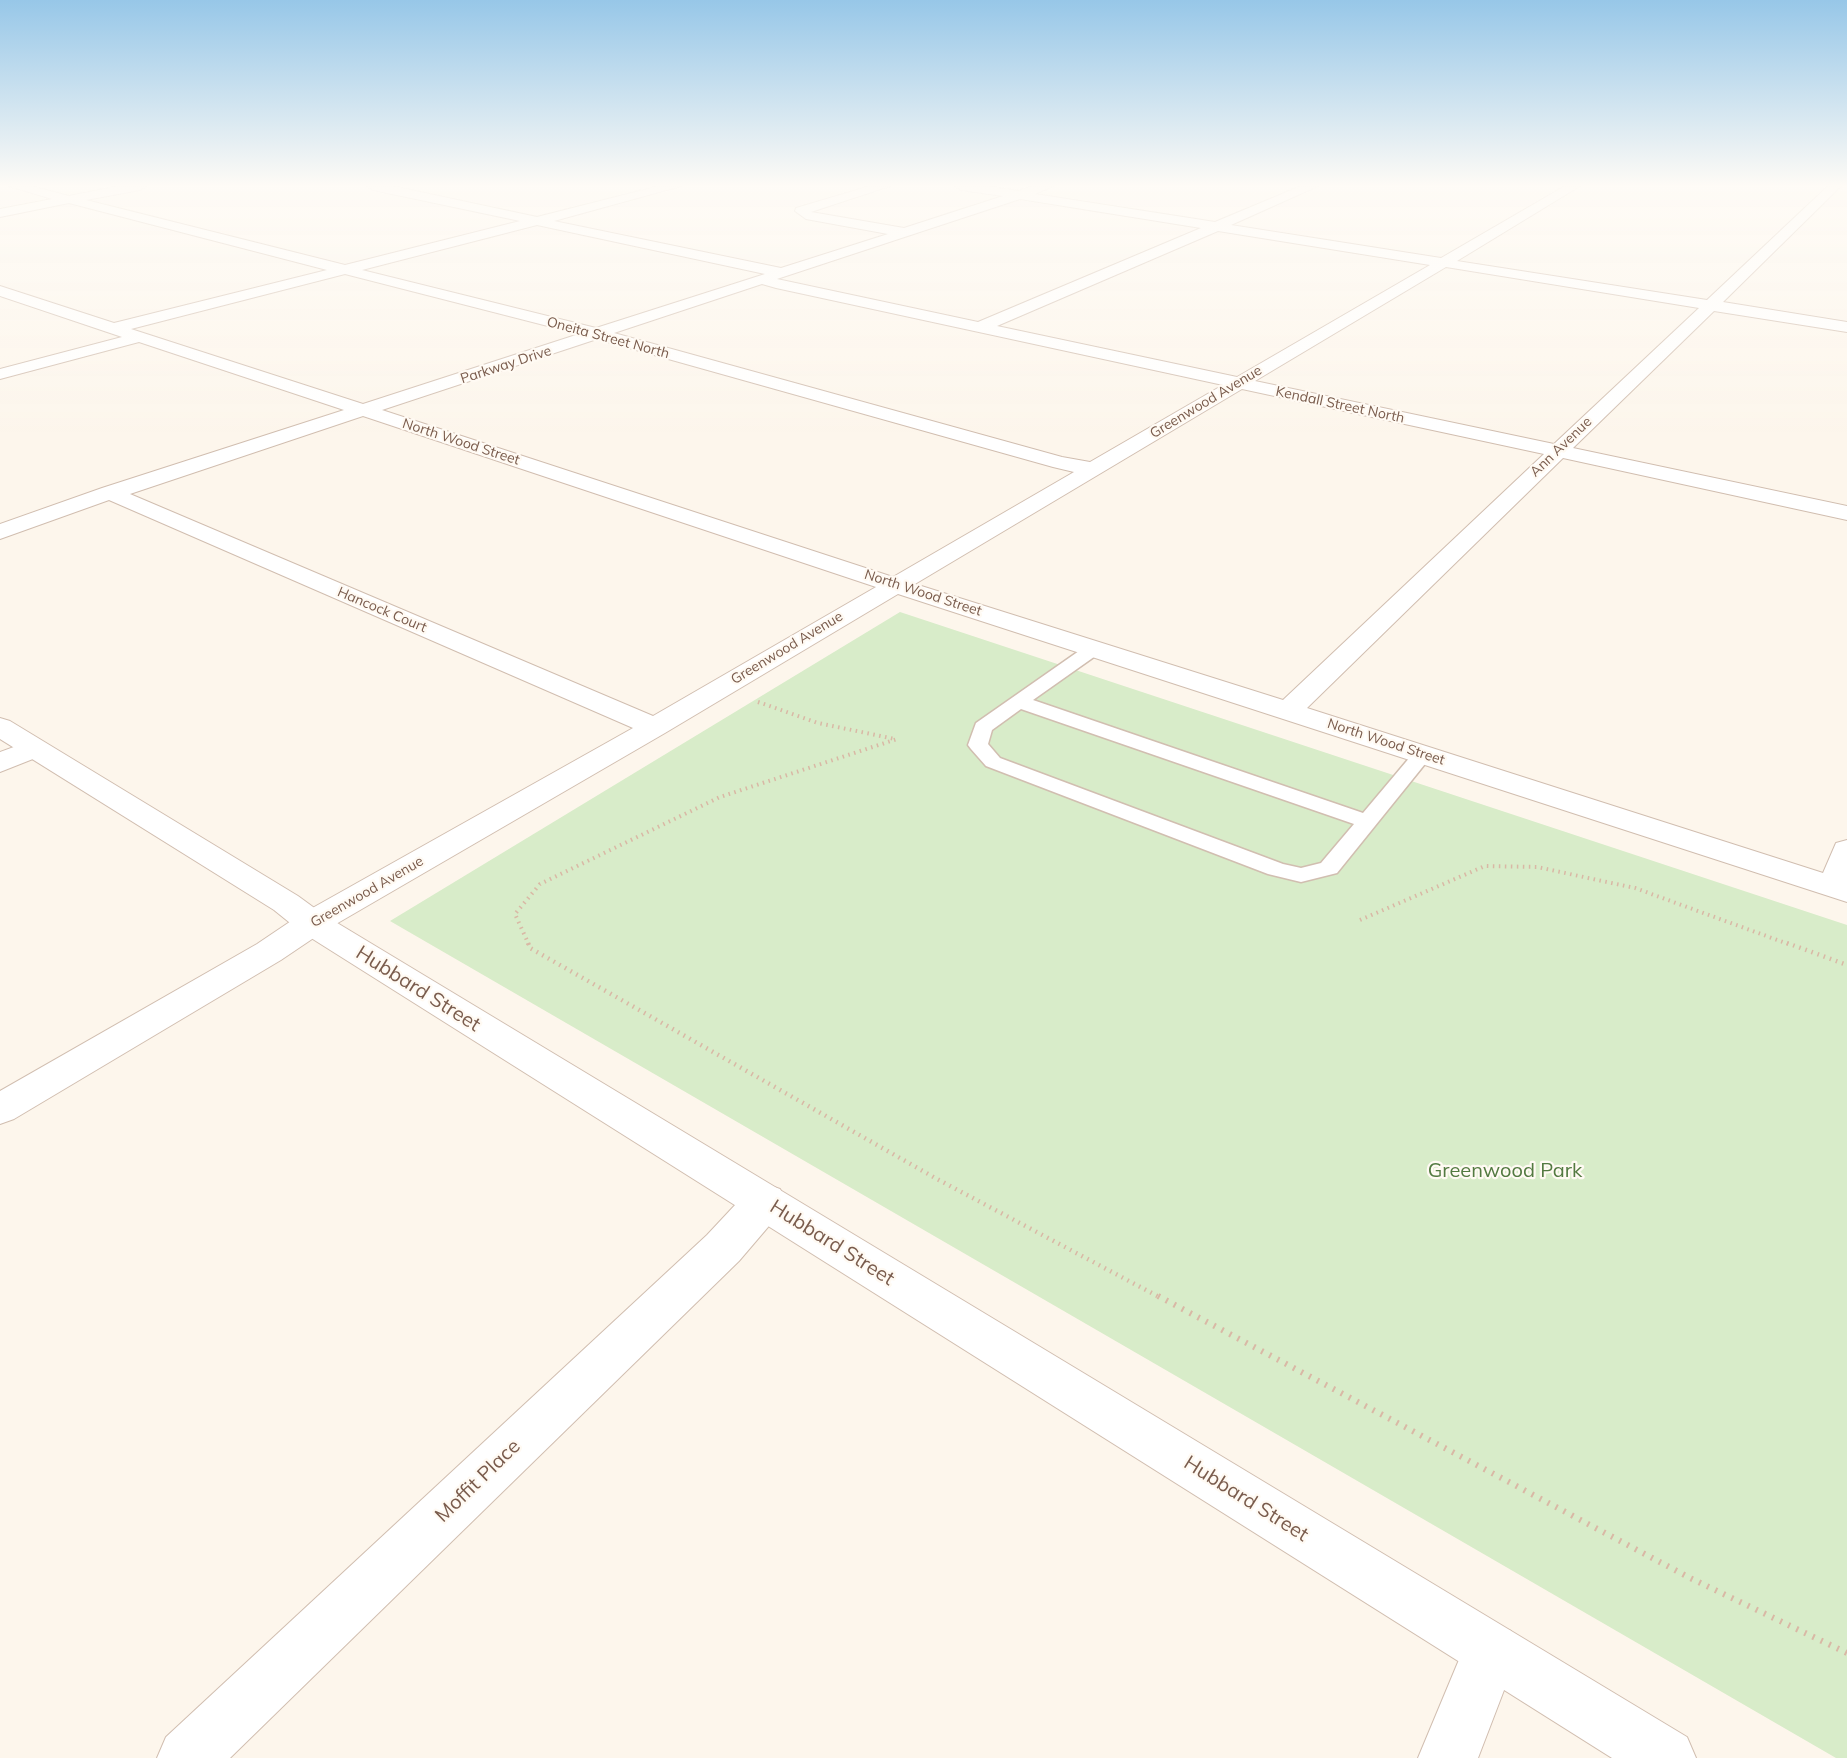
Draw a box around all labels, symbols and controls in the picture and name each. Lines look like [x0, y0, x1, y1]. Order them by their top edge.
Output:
street label: Oneita Street North [545, 314, 671, 362]
street label: Parkway Drive [458, 342, 554, 388]
street label: Greenwood Avenue [1147, 362, 1265, 442]
street label: Kendall Street North [1274, 383, 1406, 427]
street label: Ann Avenue [1527, 413, 1595, 481]
street label: North Wood Street [400, 415, 522, 469]
street label: North Wood Street [862, 566, 984, 620]
street label: Hancock Court [335, 584, 429, 636]
street label: Greenwood Avenue [728, 608, 846, 688]
street label: North Wood Street [1325, 715, 1447, 769]
street label: Greenwood Avenue [308, 853, 426, 931]
street label: Hubbard Street [351, 941, 485, 1037]
park label: Greenwood Park [1428, 1159, 1582, 1183]
street label: Hubbard Street [765, 1195, 899, 1291]
street label: Moffit Place [430, 1435, 526, 1527]
street label: Hubbard Street [1179, 1451, 1313, 1547]

